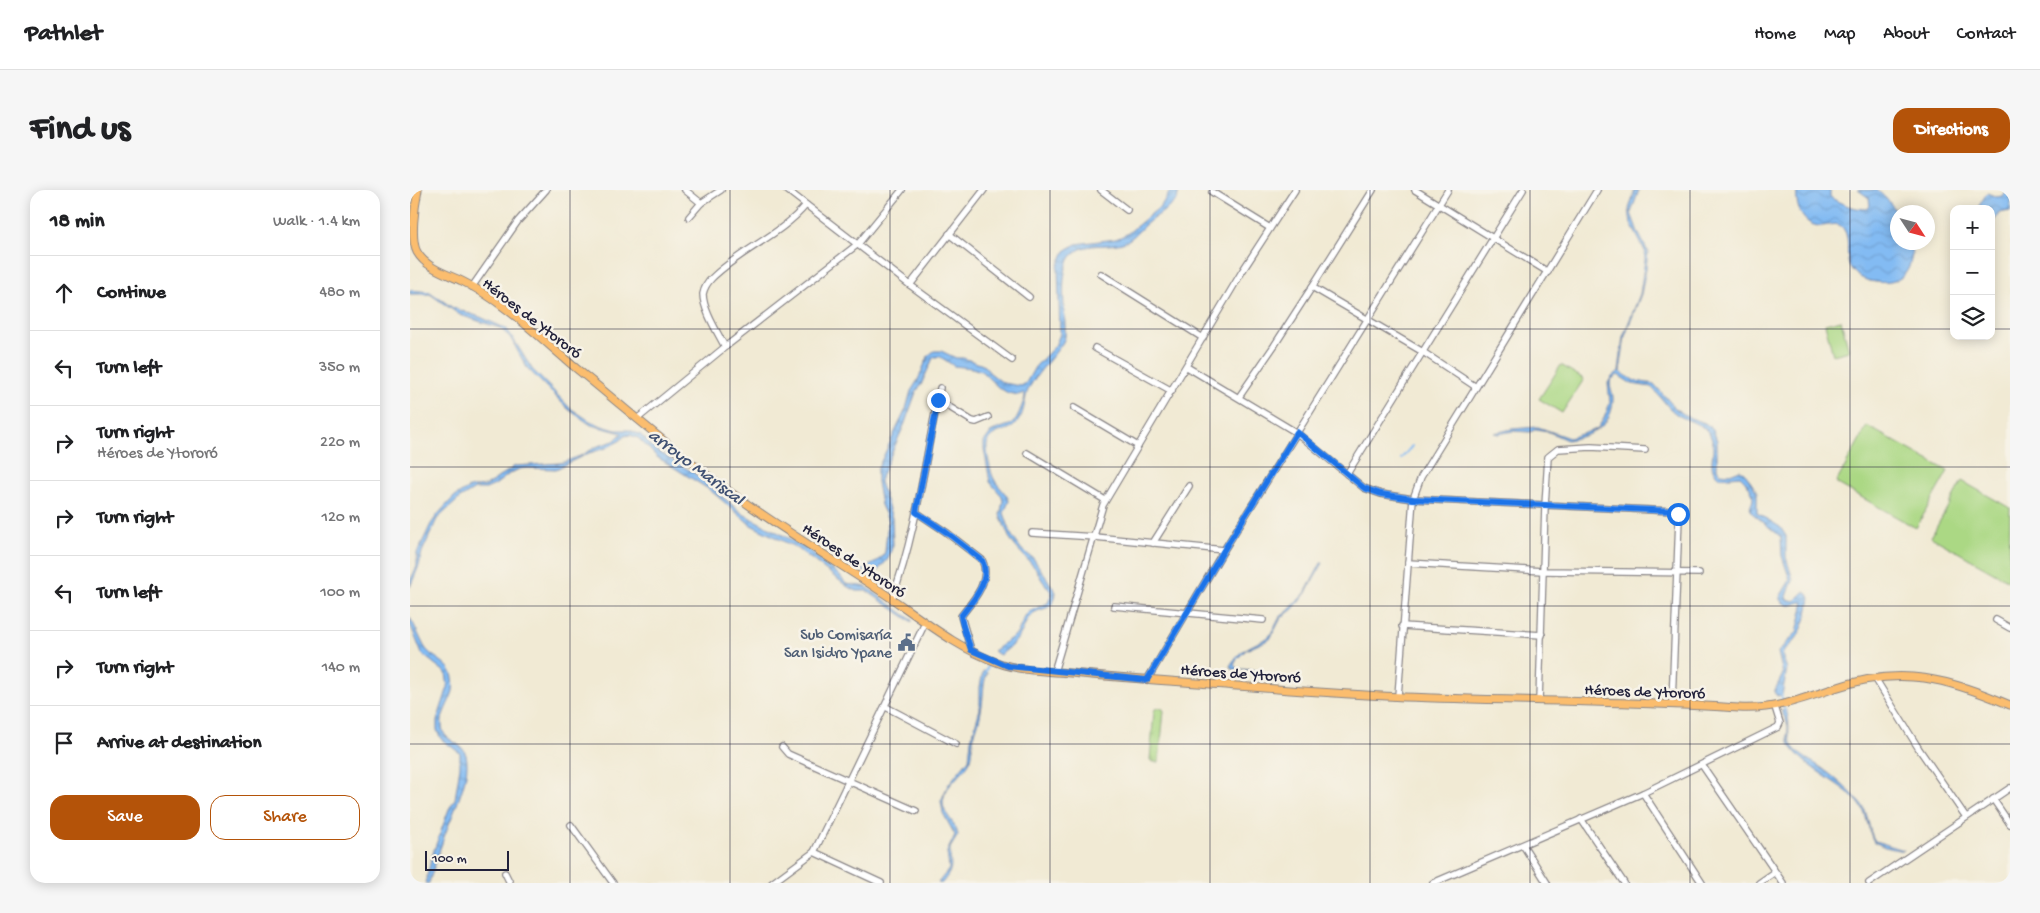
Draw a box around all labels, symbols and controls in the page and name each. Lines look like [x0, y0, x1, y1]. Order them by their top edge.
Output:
text: Pathlet [25, 20, 102, 49]
text: Home [1754, 24, 1796, 45]
text: Map [1824, 24, 1855, 45]
text: About [1883, 24, 1929, 45]
text: Contact [1957, 24, 2015, 45]
button: Directions [1893, 108, 2010, 153]
text: Find us [30, 110, 130, 151]
north arrow [1890, 205, 1935, 250]
map controls [1950, 205, 1995, 340]
button: + [1950, 205, 1995, 250]
text: 18 min [50, 210, 104, 235]
text: Walk · 1.4 km [273, 213, 360, 232]
button: − [1950, 250, 1995, 295]
street label: Héroes de Ytororó [477, 275, 584, 364]
icon: ahead [50, 279, 78, 307]
text: Continue [97, 282, 166, 305]
text: 480 m [319, 284, 360, 303]
button: layers [1950, 295, 1995, 340]
icon: left [50, 354, 78, 382]
text: Turn left [97, 357, 161, 380]
text: 350 m [319, 359, 360, 378]
route end [927, 389, 950, 412]
text: Turn right [97, 422, 173, 445]
water label: arroyo Mariscal [644, 425, 748, 511]
icon: right [50, 429, 78, 457]
text: 220 m [320, 434, 360, 453]
text: Héroes de Ytororó [97, 445, 218, 464]
route start [1667, 503, 1690, 526]
icon: right [50, 504, 78, 532]
text: Turn right [97, 507, 173, 530]
text: 120 m [321, 509, 360, 528]
street label: Héroes de Ytororó [798, 520, 908, 604]
icon: left [50, 579, 78, 607]
text: Turn left [97, 582, 161, 605]
text: 100 m [320, 584, 360, 603]
place label: Sub Comisaría San Isidro Ypane [784, 627, 893, 664]
public building icon: Sub Comisaría San Isidro Ypane [896, 632, 916, 652]
icon: right [50, 654, 78, 682]
text: Turn right [97, 657, 173, 680]
text: 140 m [322, 659, 360, 678]
street label: Héroes de Ytororó [1180, 662, 1302, 689]
street label: Héroes de Ytororó [1584, 682, 1706, 705]
icon: arrive [50, 729, 78, 757]
text: Arrive at destination [97, 732, 261, 755]
button: Save [50, 795, 200, 840]
button: Share [210, 795, 360, 840]
scale bar [425, 848, 509, 871]
text: 100 m [432, 851, 467, 868]

